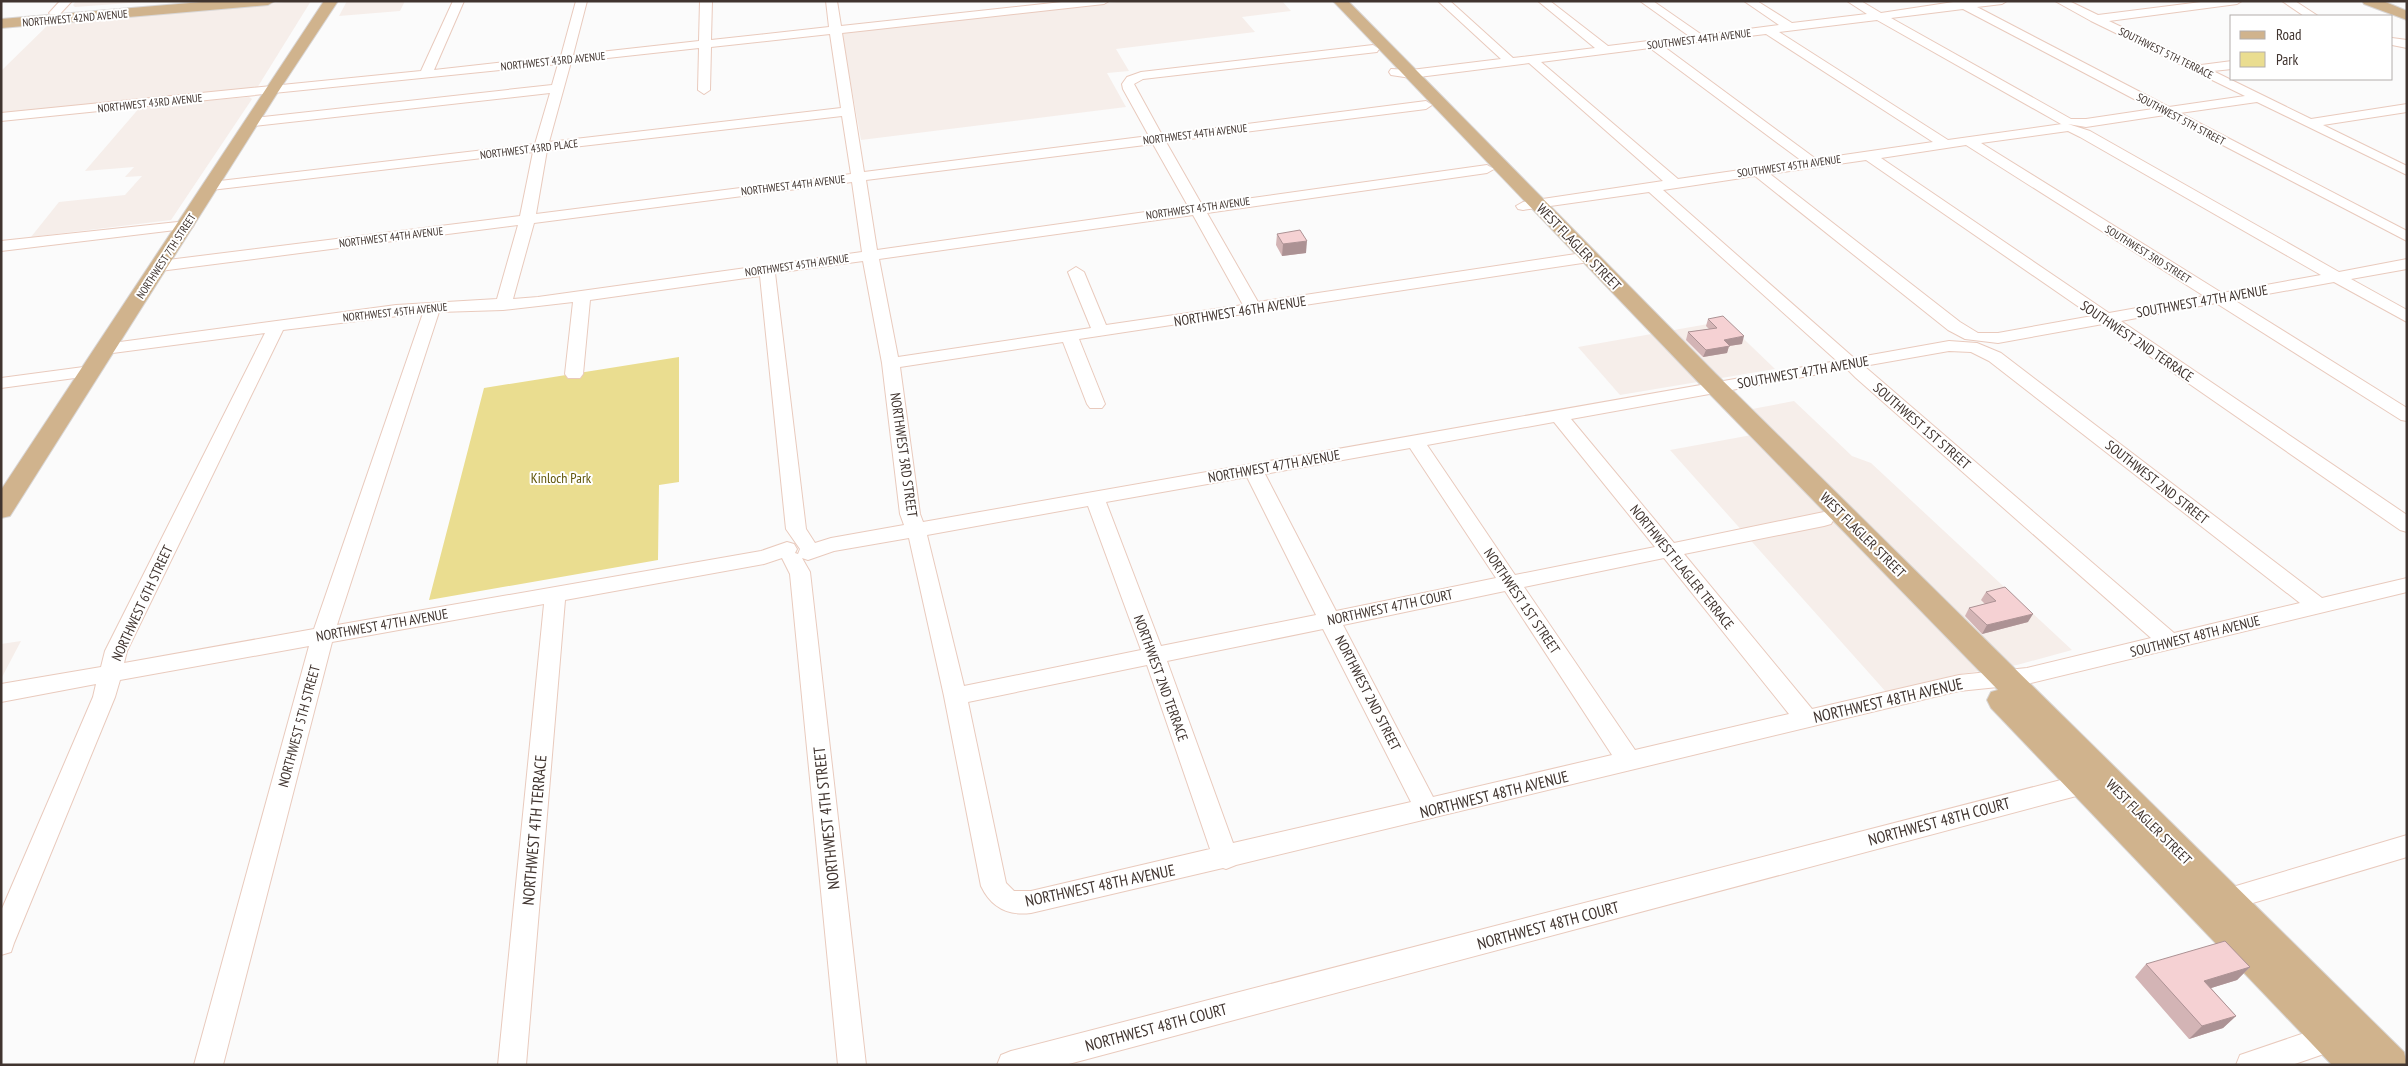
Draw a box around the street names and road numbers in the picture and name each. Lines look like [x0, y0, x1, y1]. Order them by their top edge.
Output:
street label: NORTHWEST 42ND AVENUE [22, 6, 129, 30]
street label: SOUTHWEST 5TH TERRACE [2116, 24, 2216, 82]
street label: SOUTHWEST 44TH AVENUE [1646, 26, 1752, 52]
street label: NORTHWEST 43RD AVENUE [500, 49, 606, 73]
street label: SOUTHWEST 5TH STREET [2134, 90, 2228, 148]
street label: NORTHWEST 43RD AVENUE [97, 91, 203, 115]
street label: NORTHWEST 44TH AVENUE [1142, 121, 1248, 147]
street label: NORTHWEST 43RD PLACE [479, 136, 579, 162]
street label: SOUTHWEST 45TH AVENUE [1736, 152, 1842, 180]
street label: NORTHWEST 44TH AVENUE [740, 172, 846, 198]
street label: NORTHWEST 45TH AVENUE [1145, 194, 1251, 222]
street label: WEST FLAGLER STREET [1533, 200, 1626, 295]
street label: NORTHWEST 7TH STREET [133, 211, 199, 301]
street label: SOUTHWEST 3RD STREET [2102, 222, 2194, 286]
street label: NORTHWEST 44TH AVENUE [338, 224, 444, 250]
street label: NORTHWEST 45TH AVENUE [744, 251, 850, 279]
street label: SOUTHWEST 47TH AVENUE [2135, 281, 2269, 321]
street label: NORTHWEST 46TH AVENUE [1173, 292, 1307, 330]
street label: SOUTHWEST 2ND TERRACE [2077, 296, 2197, 386]
street label: NORTHWEST 45TH AVENUE [342, 300, 448, 324]
street label: SOUTHWEST 47TH AVENUE [1736, 352, 1870, 392]
street label: SOUTHWEST 1ST STREET [1870, 379, 1975, 474]
street label: NORTHWEST 3RD STREET [886, 391, 922, 519]
street label: SOUTHWEST 2ND STREET [2102, 436, 2213, 528]
street label: NORTHWEST 47TH AVENUE [1207, 446, 1341, 486]
street label: WEST FLAGLER STREET [1816, 488, 1910, 582]
street label: NORTHWEST FLAGLER TERRACE [1626, 501, 1738, 633]
street label: NORTHWEST 6TH STREET [107, 542, 177, 664]
street label: NORTHWEST 1ST STREET [1480, 545, 1564, 658]
street label: NORTHWEST 47TH COURT [1326, 585, 1455, 629]
street label: NORTHWEST 47TH AVENUE [315, 605, 449, 645]
street label: SOUTHWEST 48TH AVENUE [2128, 611, 2262, 661]
street label: NORTHWEST 2ND TERRACE [1130, 612, 1192, 744]
street label: NORTHWEST 2ND STREET [1331, 633, 1405, 754]
street label: NORTHWEST 5TH STREET [274, 662, 324, 789]
street label: NORTHWEST 48TH AVENUE [1811, 673, 1965, 727]
street label: NORTHWEST 4TH STREET [809, 746, 843, 890]
street label: NORTHWEST 4TH TERRACE [517, 754, 551, 906]
street label: NORTHWEST 48TH AVENUE [1418, 766, 1571, 822]
street label: WEST FLAGLER STREET [2102, 775, 2196, 869]
street label: NORTHWEST 48TH COURT [1866, 792, 2012, 850]
street label: NORTHWEST 48TH AVENUE [1023, 859, 1177, 911]
street label: NORTHWEST 48TH COURT [1475, 896, 1621, 954]
street label: NORTHWEST 48TH COURT [1083, 998, 1229, 1056]

